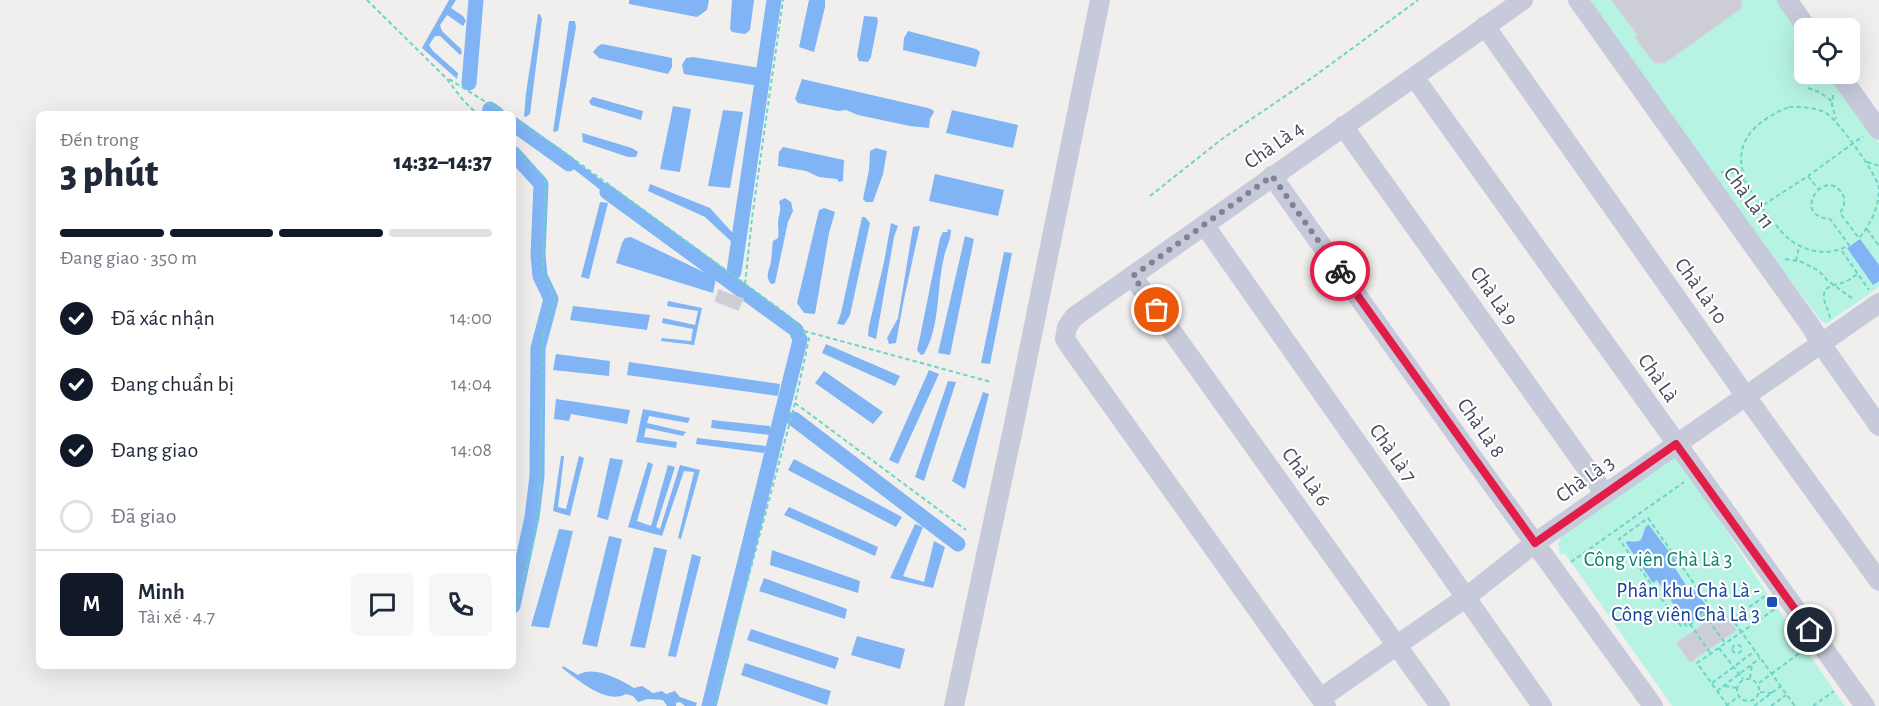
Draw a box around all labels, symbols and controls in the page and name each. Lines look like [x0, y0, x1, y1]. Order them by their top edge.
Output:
map controls [1794, 18, 1860, 84]
button: locate [1794, 18, 1860, 84]
street label: Chà Là 4 [1241, 117, 1307, 173]
text: Đến trong [60, 130, 139, 150]
text: 14:32–14:37 [394, 151, 492, 173]
text: 3 phút [60, 155, 158, 194]
street label: Chà Là 11 [1720, 163, 1778, 233]
courier [1310, 241, 1370, 301]
text: Đang giao · 350 m [60, 248, 197, 268]
street label: Chà Là 10 [1671, 254, 1731, 328]
icon: bike [1324, 255, 1357, 288]
street label: Chà Là 9 [1466, 263, 1522, 329]
pin [1131, 284, 1182, 335]
icon: bag [1140, 293, 1173, 326]
icon: check [60, 302, 93, 335]
text: Đã xác nhận [111, 307, 215, 329]
text: 14:00 [450, 308, 492, 328]
street label: Chà Là [1634, 350, 1682, 406]
icon: check [60, 368, 93, 401]
text: Đang chuẩn bị [111, 373, 234, 395]
text: 14:04 [451, 374, 492, 394]
street label: Chà Là 8 [1453, 395, 1509, 461]
street label: Chà Là 7 [1366, 420, 1421, 486]
icon: check [60, 434, 93, 467]
text: Đang giao [111, 439, 198, 461]
text: 14:08 [451, 440, 492, 460]
street label: Chà Là 6 [1278, 444, 1334, 510]
street label: Chà Là 3 [1552, 452, 1618, 506]
text: Đã giao [111, 505, 176, 527]
park label: Công viên Chà Là 3 [1584, 549, 1732, 570]
button: chat [351, 573, 414, 636]
button: phone [429, 573, 492, 636]
place label: Phân khu Chà Là - Công viên Chà Là 3 [1611, 580, 1760, 625]
text: Minh [138, 581, 185, 603]
text: M [83, 593, 100, 615]
marker: Phân khu Chà Là - Công viên Chà Là 3 [1765, 595, 1779, 609]
pin [1784, 604, 1835, 655]
text: Tài xế · 4.7 [138, 607, 215, 627]
icon: home [1793, 613, 1826, 646]

